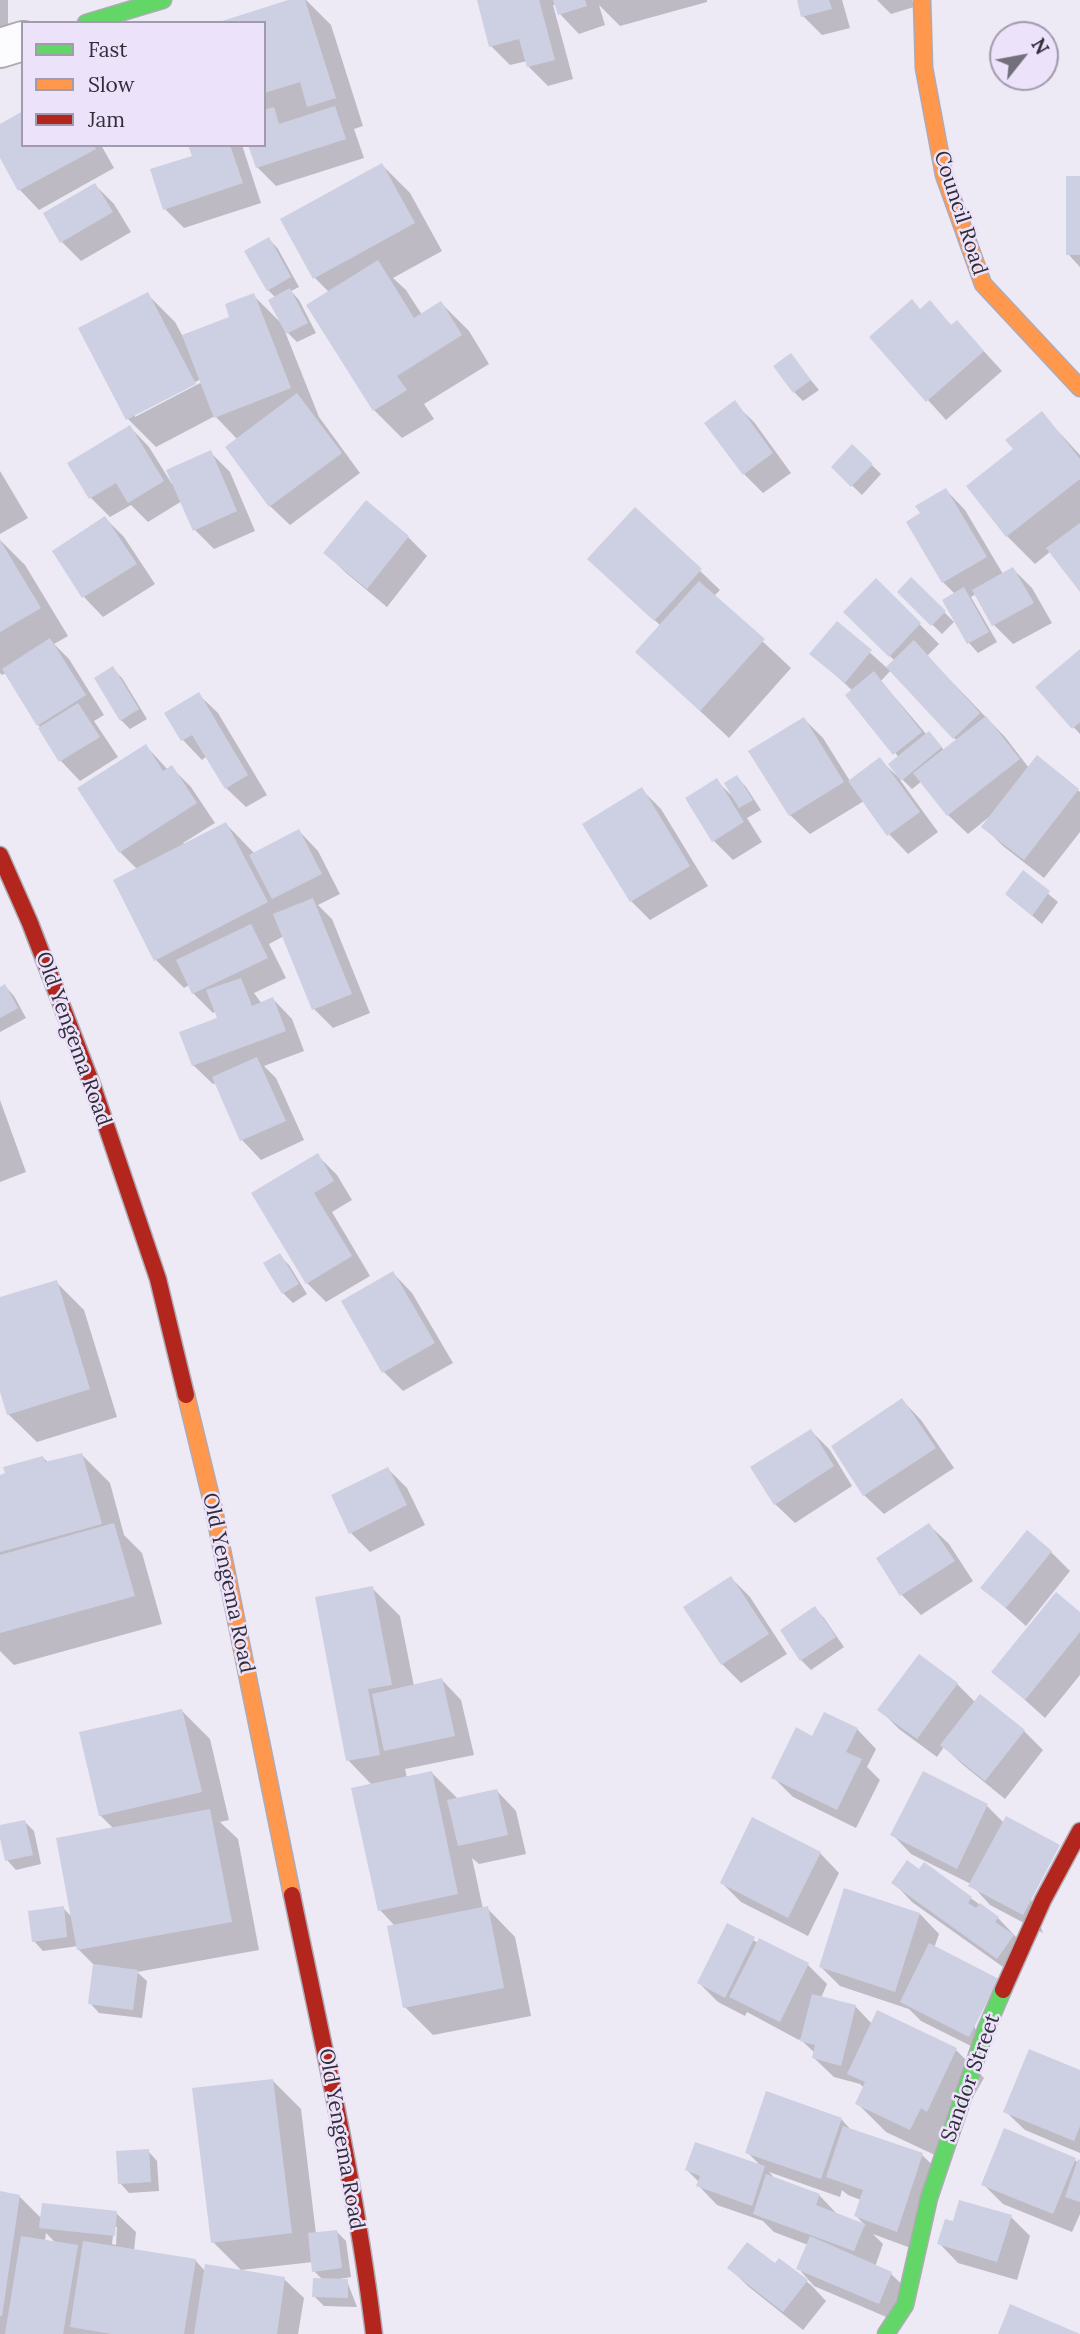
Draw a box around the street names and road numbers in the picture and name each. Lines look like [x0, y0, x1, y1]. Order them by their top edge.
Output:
street label: Council Road [928, 148, 992, 278]
street label: Old Yengema Road [30, 948, 116, 1130]
street label: Old Yengema Road [197, 1491, 259, 1675]
street label: Sandor Street [936, 2011, 1006, 2145]
street label: Old Yengema Road [313, 2046, 369, 2232]

